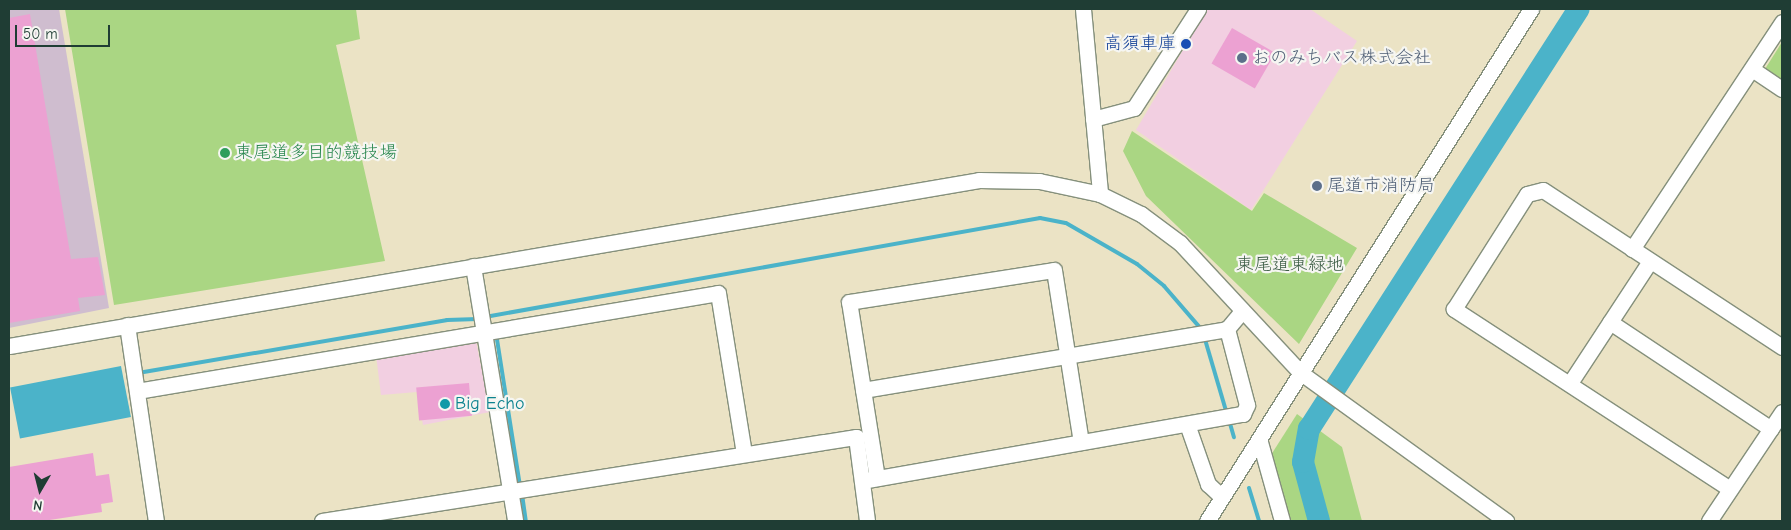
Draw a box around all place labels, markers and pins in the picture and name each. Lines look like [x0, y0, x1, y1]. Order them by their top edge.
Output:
place label: 高須車庫 [1104, 33, 1176, 55]
marker: 高須車庫 [1180, 38, 1192, 50]
place label: おのみちバス株式会社 [1252, 47, 1432, 69]
marker: おのみちバス株式会社 [1236, 52, 1248, 64]
place label: 東尾道多目的競技場 [235, 142, 397, 164]
marker: 東尾道多目的競技場 [219, 147, 231, 159]
place label: 尾道市消防局 [1327, 175, 1435, 197]
marker: 尾道市消防局 [1311, 180, 1323, 192]
place label: Big Echo [455, 393, 524, 415]
marker: Big Echo [439, 398, 451, 410]

